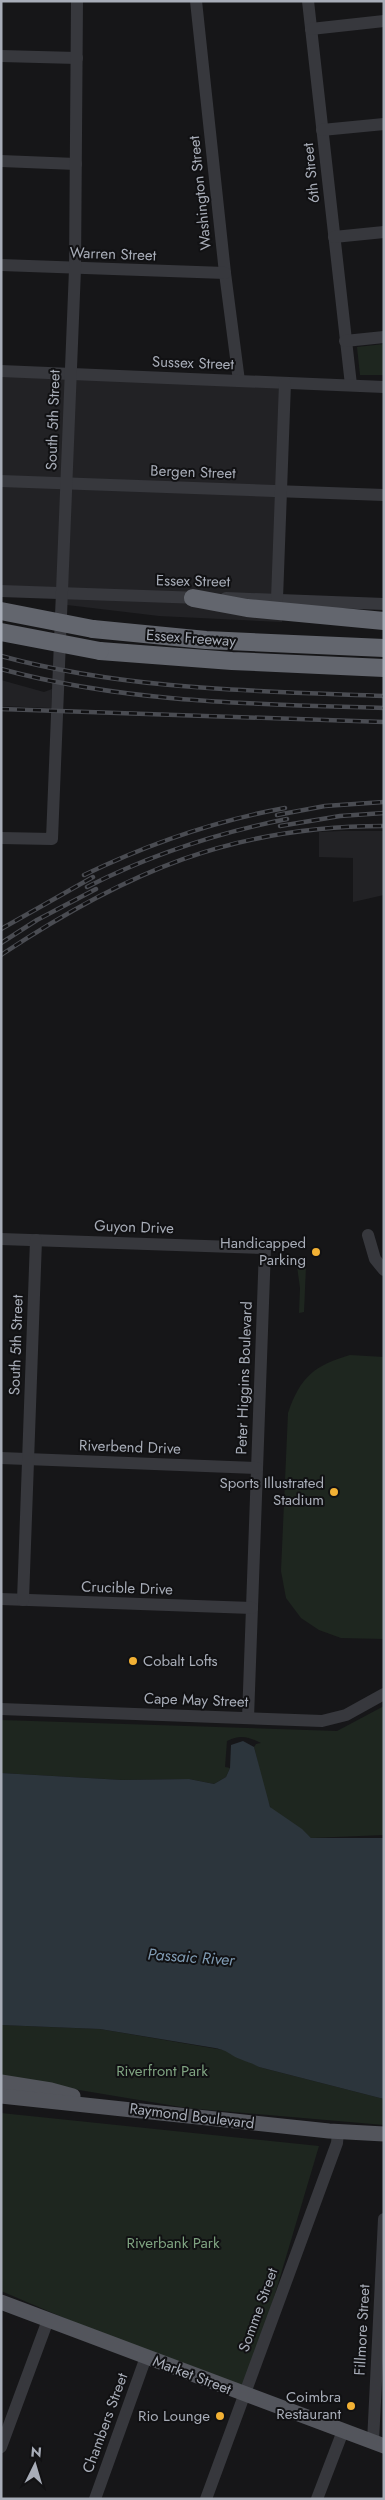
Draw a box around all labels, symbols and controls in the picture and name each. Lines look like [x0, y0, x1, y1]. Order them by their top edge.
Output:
street label: Washington Street [183, 134, 217, 251]
street label: 6th Street [297, 141, 325, 204]
street label: Warren Street [69, 241, 157, 267]
street label: Sussex Street [152, 351, 235, 375]
street label: South 5th Street [40, 369, 66, 471]
street label: Bergen Street [150, 460, 236, 484]
street label: Essex Street [156, 569, 231, 593]
street label: Essex Freeway [145, 624, 237, 652]
street label: Guyon Drive [94, 1215, 175, 1239]
place label: Handicapped Parking [220, 1232, 306, 1271]
marker: Handicapped Parking [310, 1246, 322, 1258]
street label: South 5th Street [3, 1294, 29, 1396]
street label: Peter Higgins Boulevard [230, 1301, 258, 1455]
street label: Riverbend Drive [79, 1434, 182, 1460]
place label: Sports Illustrated Stadium [219, 1472, 324, 1511]
marker: Sports Illustrated Stadium [328, 1486, 340, 1498]
street label: Crucible Drive [81, 1575, 174, 1601]
place label: Cobalt Lofts [143, 1650, 218, 1672]
marker: Cobalt Lofts [127, 1655, 139, 1667]
street label: Cape May Street [143, 1687, 249, 1713]
water label: Passaic River [147, 1942, 237, 1972]
park label: Riverfront Park [116, 2060, 208, 2082]
street label: Raymond Boulevard [128, 2097, 256, 2135]
park label: Riverbank Park [126, 2232, 220, 2254]
street label: Somme Street [233, 2265, 283, 2355]
street label: Fillmore Street [349, 2284, 375, 2376]
street label: Market Street [150, 2350, 235, 2400]
street label: Chambers Street [77, 2370, 133, 2476]
place label: Coimbra Restaurant [276, 2386, 341, 2425]
marker: Coimbra Restaurant [345, 2400, 357, 2412]
place label: Rio Lounge [138, 2405, 210, 2427]
marker: Rio Lounge [214, 2410, 226, 2422]
north arrow [10, 2440, 60, 2490]
text: N [30, 2442, 43, 2462]

